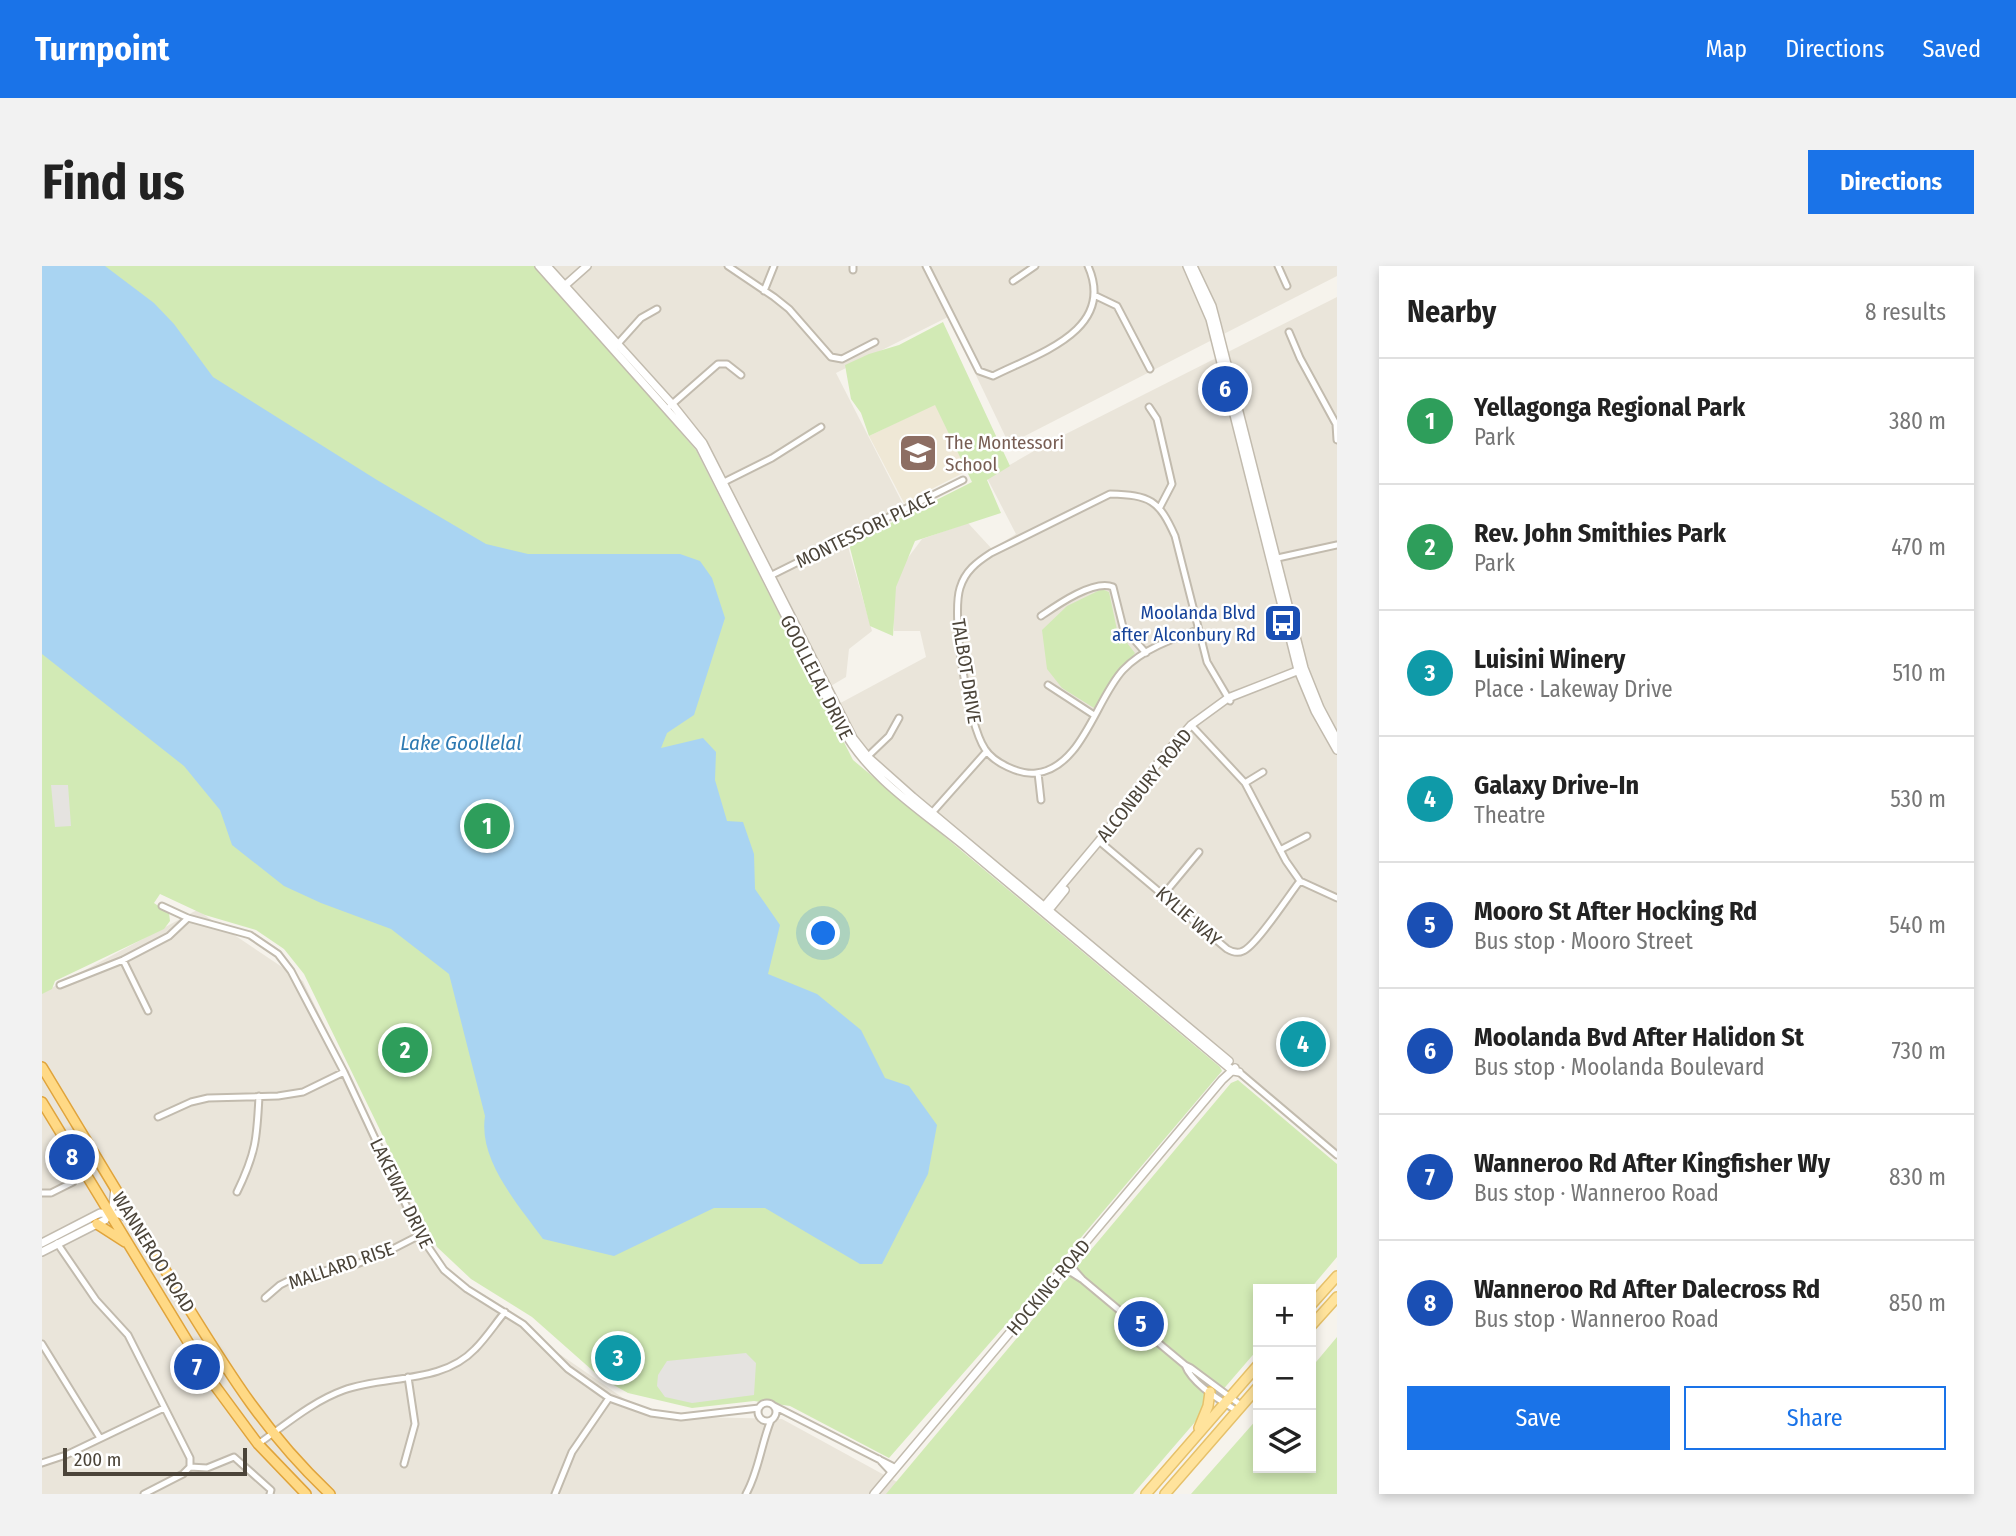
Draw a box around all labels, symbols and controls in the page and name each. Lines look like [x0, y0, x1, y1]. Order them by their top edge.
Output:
text: Turnpoint [35, 29, 169, 69]
text: Map [1706, 35, 1747, 63]
text: Directions [1785, 35, 1884, 63]
text: Saved [1922, 35, 1981, 63]
button: Directions [1808, 150, 1974, 214]
text: Find us [42, 153, 185, 212]
text: Nearby [1407, 294, 1496, 330]
text: 8 results [1865, 298, 1946, 326]
pin: 6 [1202, 363, 1248, 415]
text: Yellagonga Regional Park [1474, 392, 1745, 423]
text: 1 [1425, 407, 1435, 435]
text: 380 m [1889, 407, 1946, 435]
text: Park [1474, 423, 1515, 451]
place label: The Montessori School [945, 431, 1064, 476]
school or university icon: The Montessori School [897, 432, 939, 474]
street label: MONTESSORI PLACE [792, 486, 938, 573]
text: Rev. John Smithies Park [1474, 518, 1726, 549]
text: 2 [1425, 533, 1435, 561]
text: 470 m [1891, 533, 1946, 561]
text: Park [1474, 549, 1515, 577]
place label: Moolanda Blvd after Alconbury Rd [1112, 601, 1256, 646]
bus stop icon: Moolanda Blvd after Alconbury Rd [1262, 602, 1304, 644]
street label: GOOLLELAL DRIVE [775, 611, 858, 743]
street label: TALBOT DRIVE [947, 617, 986, 725]
text: Luisini Winery [1474, 644, 1625, 675]
text: 3 [1425, 659, 1435, 687]
text: 510 m [1893, 659, 1946, 687]
text: Place · Lakeway Drive [1474, 675, 1673, 703]
street label: ALCONBURY ROAD [1092, 724, 1197, 846]
water label: Lake Goollelal [400, 730, 522, 756]
text: Galaxy Drive-In [1474, 770, 1639, 801]
text: 4 [1424, 785, 1436, 813]
text: 530 m [1890, 785, 1946, 813]
pin: 1 [464, 800, 510, 852]
text: Theatre [1474, 801, 1545, 829]
street label: KYLIE WAY [1151, 882, 1226, 951]
text: Mooro St After Hocking Rd [1474, 896, 1757, 927]
text: 5 [1424, 911, 1436, 939]
text: 540 m [1889, 911, 1946, 939]
your location [806, 916, 840, 950]
text: Bus stop · Mooro Street [1474, 927, 1693, 955]
pin: 4 [1280, 1018, 1326, 1070]
text: Moolanda Bvd After Halidon St [1474, 1022, 1804, 1053]
pin: 2 [382, 1024, 428, 1076]
text: 6 [1424, 1037, 1436, 1065]
text: 730 m [1891, 1037, 1946, 1065]
text: Bus stop · Moolanda Boulevard [1474, 1053, 1765, 1081]
pin: 8 [49, 1131, 95, 1183]
street label: LAKEWAY DRIVE [365, 1134, 438, 1252]
text: Wanneroo Rd After Kingfisher Wy [1474, 1148, 1830, 1179]
text: 7 [1425, 1163, 1435, 1191]
text: 830 m [1889, 1163, 1946, 1191]
text: Bus stop · Wanneroo Road [1474, 1179, 1719, 1207]
street label: WANNEROO ROAD [107, 1188, 200, 1317]
street label: HOCKING ROAD [1002, 1235, 1095, 1340]
street label: MALLARD RISE [285, 1237, 397, 1294]
text: Wanneroo Rd After Dalecross Rd [1474, 1274, 1820, 1305]
map controls [1253, 1284, 1316, 1473]
button: + [1253, 1284, 1316, 1347]
text: 8 [1424, 1289, 1436, 1317]
text: 850 m [1889, 1289, 1946, 1317]
pin: 5 [1118, 1298, 1164, 1350]
text: Bus stop · Wanneroo Road [1474, 1305, 1719, 1333]
pin: 3 [595, 1332, 641, 1384]
pin: 7 [174, 1341, 220, 1393]
button: − [1253, 1347, 1316, 1410]
button: Save [1407, 1386, 1670, 1450]
button: Share [1684, 1386, 1946, 1450]
button: layers [1253, 1410, 1316, 1473]
scale bar [63, 1445, 247, 1477]
text: 200 m [74, 1448, 121, 1471]

